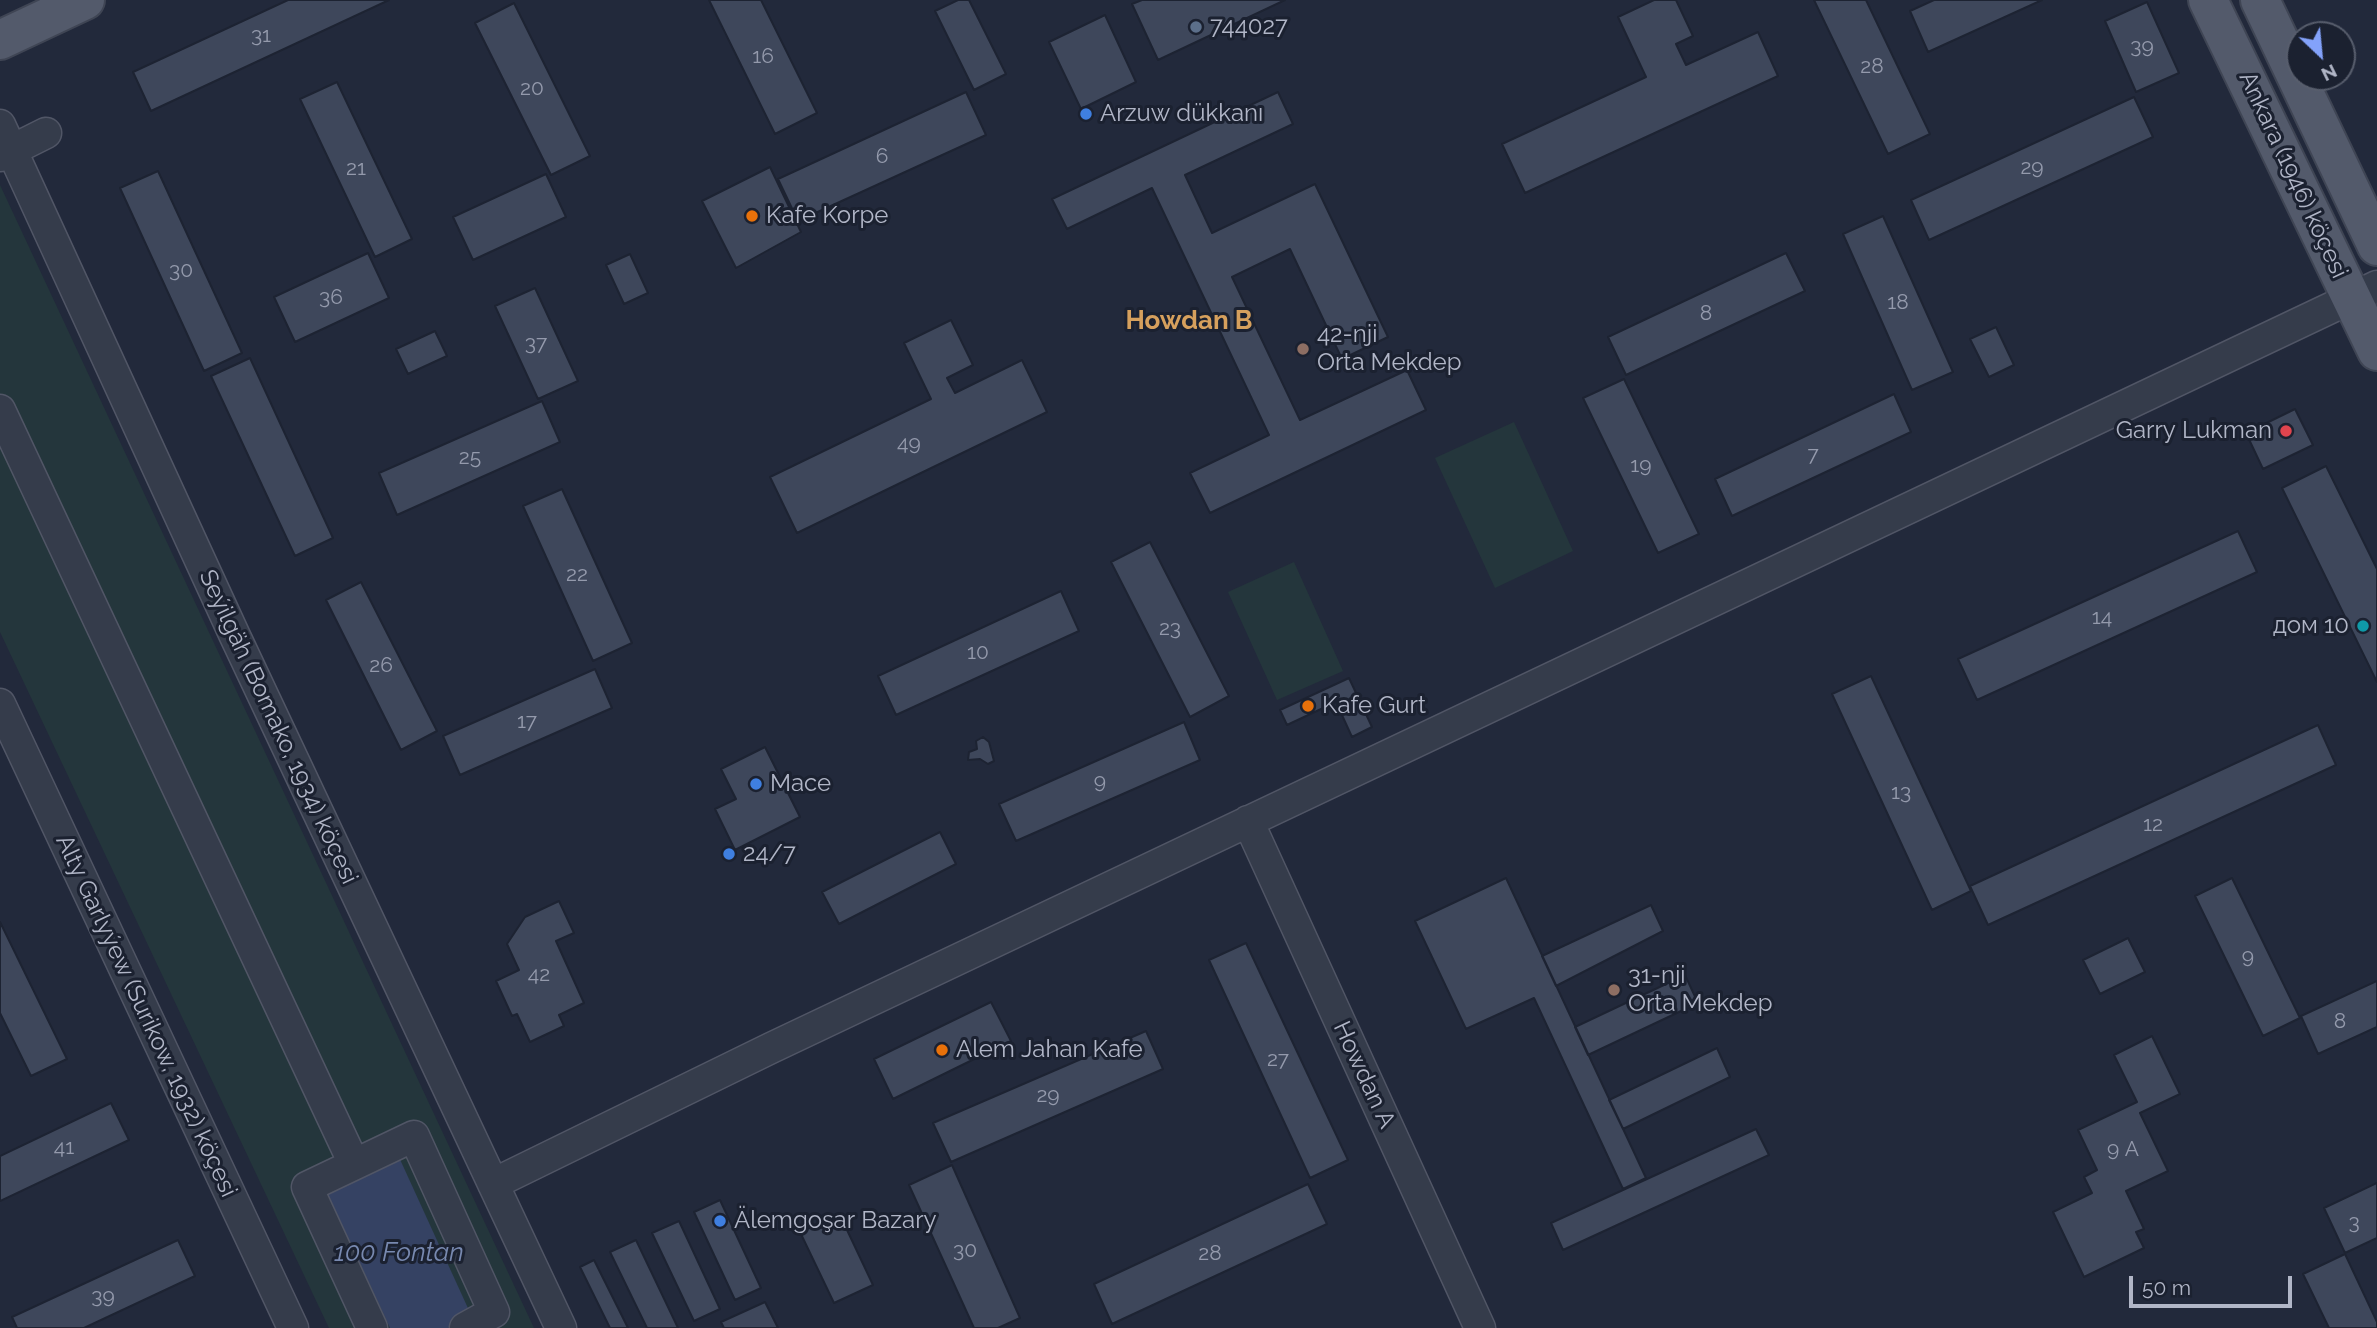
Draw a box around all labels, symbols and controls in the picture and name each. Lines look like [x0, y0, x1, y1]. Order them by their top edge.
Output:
place label: 744027 [1210, 13, 1288, 41]
marker: 744027 [1188, 19, 1204, 35]
north arrow [2286, 21, 2356, 91]
house number: 31 [251, 23, 271, 49]
house number: 39 [2130, 34, 2154, 60]
house number: 16 [752, 44, 774, 70]
house number: 28 [1860, 54, 1884, 80]
text: N [2318, 60, 2341, 86]
street label: Ankara (1946) köçesi [2232, 67, 2354, 283]
house number: 20 [520, 76, 544, 102]
place label: Arzuw dükkanı [1100, 100, 1263, 128]
marker: Arzuw dükkanı [1078, 106, 1094, 122]
house number: 6 [876, 144, 888, 170]
house number: 29 [2020, 155, 2044, 181]
house number: 21 [346, 156, 366, 182]
place label: Kafe Korpe [766, 202, 888, 230]
marker: Kafe Korpe [744, 208, 760, 224]
house number: 30 [169, 258, 193, 284]
house number: 36 [319, 285, 343, 311]
house number: 18 [1887, 290, 1909, 316]
house number: 8 [1700, 301, 1712, 327]
district label: Howdan B [1125, 305, 1253, 337]
place label: 42-nji Orta Mekdep [1317, 321, 1461, 377]
house number: 37 [525, 331, 547, 357]
marker: 42-nji Orta Mekdep [1295, 341, 1311, 357]
place label: Garry Lukman [2116, 417, 2272, 445]
marker: Garry Lukman [2278, 423, 2294, 439]
house number: 49 [897, 431, 921, 457]
house number: 7 [1807, 442, 1819, 468]
house number: 25 [459, 445, 481, 471]
house number: 19 [1630, 453, 1652, 479]
house number: 22 [566, 562, 588, 588]
street label: Seýilgäh (Bomako, 1934) köçesi [192, 565, 364, 889]
house number: 14 [2092, 605, 2112, 631]
place label: дом 10 [2273, 612, 2349, 640]
house number: 23 [1159, 616, 1181, 642]
marker: дом 10 [2355, 618, 2371, 634]
house number: 10 [967, 640, 989, 666]
house number: 26 [369, 653, 393, 679]
place label: Kafe Gurt [1322, 692, 1426, 720]
marker: Kafe Gurt [1300, 698, 1316, 714]
house number: 17 [517, 709, 537, 735]
house number: 9 [1094, 769, 1106, 795]
place label: Mace [770, 770, 831, 798]
marker: Mace [748, 776, 764, 792]
house number: 13 [1891, 780, 1911, 806]
house number: 12 [2143, 812, 2163, 838]
street label: Alty Garlyýew (Surikow, 1932) köçesi [49, 830, 243, 1202]
place label: 24/7 [743, 840, 796, 868]
marker: 24/7 [721, 846, 737, 862]
house number: 9 [2242, 944, 2254, 970]
house number: 42 [528, 962, 550, 988]
place label: 31-nji Orta Mekdep [1628, 962, 1772, 1018]
marker: 31-nji Orta Mekdep [1606, 982, 1622, 998]
house number: 8 [2334, 1009, 2346, 1035]
street label: Howdan A [1327, 1017, 1401, 1133]
place label: Alem Jahan Kafe [956, 1036, 1143, 1064]
marker: Alem Jahan Kafe [934, 1042, 950, 1058]
house number: 27 [1267, 1047, 1289, 1073]
house number: 29 [1036, 1083, 1060, 1109]
house number: 41 [54, 1135, 74, 1161]
house number: 9 А [2107, 1137, 2139, 1163]
place label: Älemgoşar Bazary [734, 1207, 937, 1235]
house number: 3 [2348, 1210, 2360, 1236]
marker: Älemgoşar Bazary [712, 1213, 728, 1229]
water label: 100 Fontan [334, 1237, 464, 1269]
house number: 30 [953, 1238, 977, 1264]
house number: 28 [1198, 1241, 1222, 1267]
scale bar [2132, 1262, 2295, 1306]
text: 50 m [2142, 1275, 2191, 1300]
house number: 39 [91, 1284, 115, 1310]

